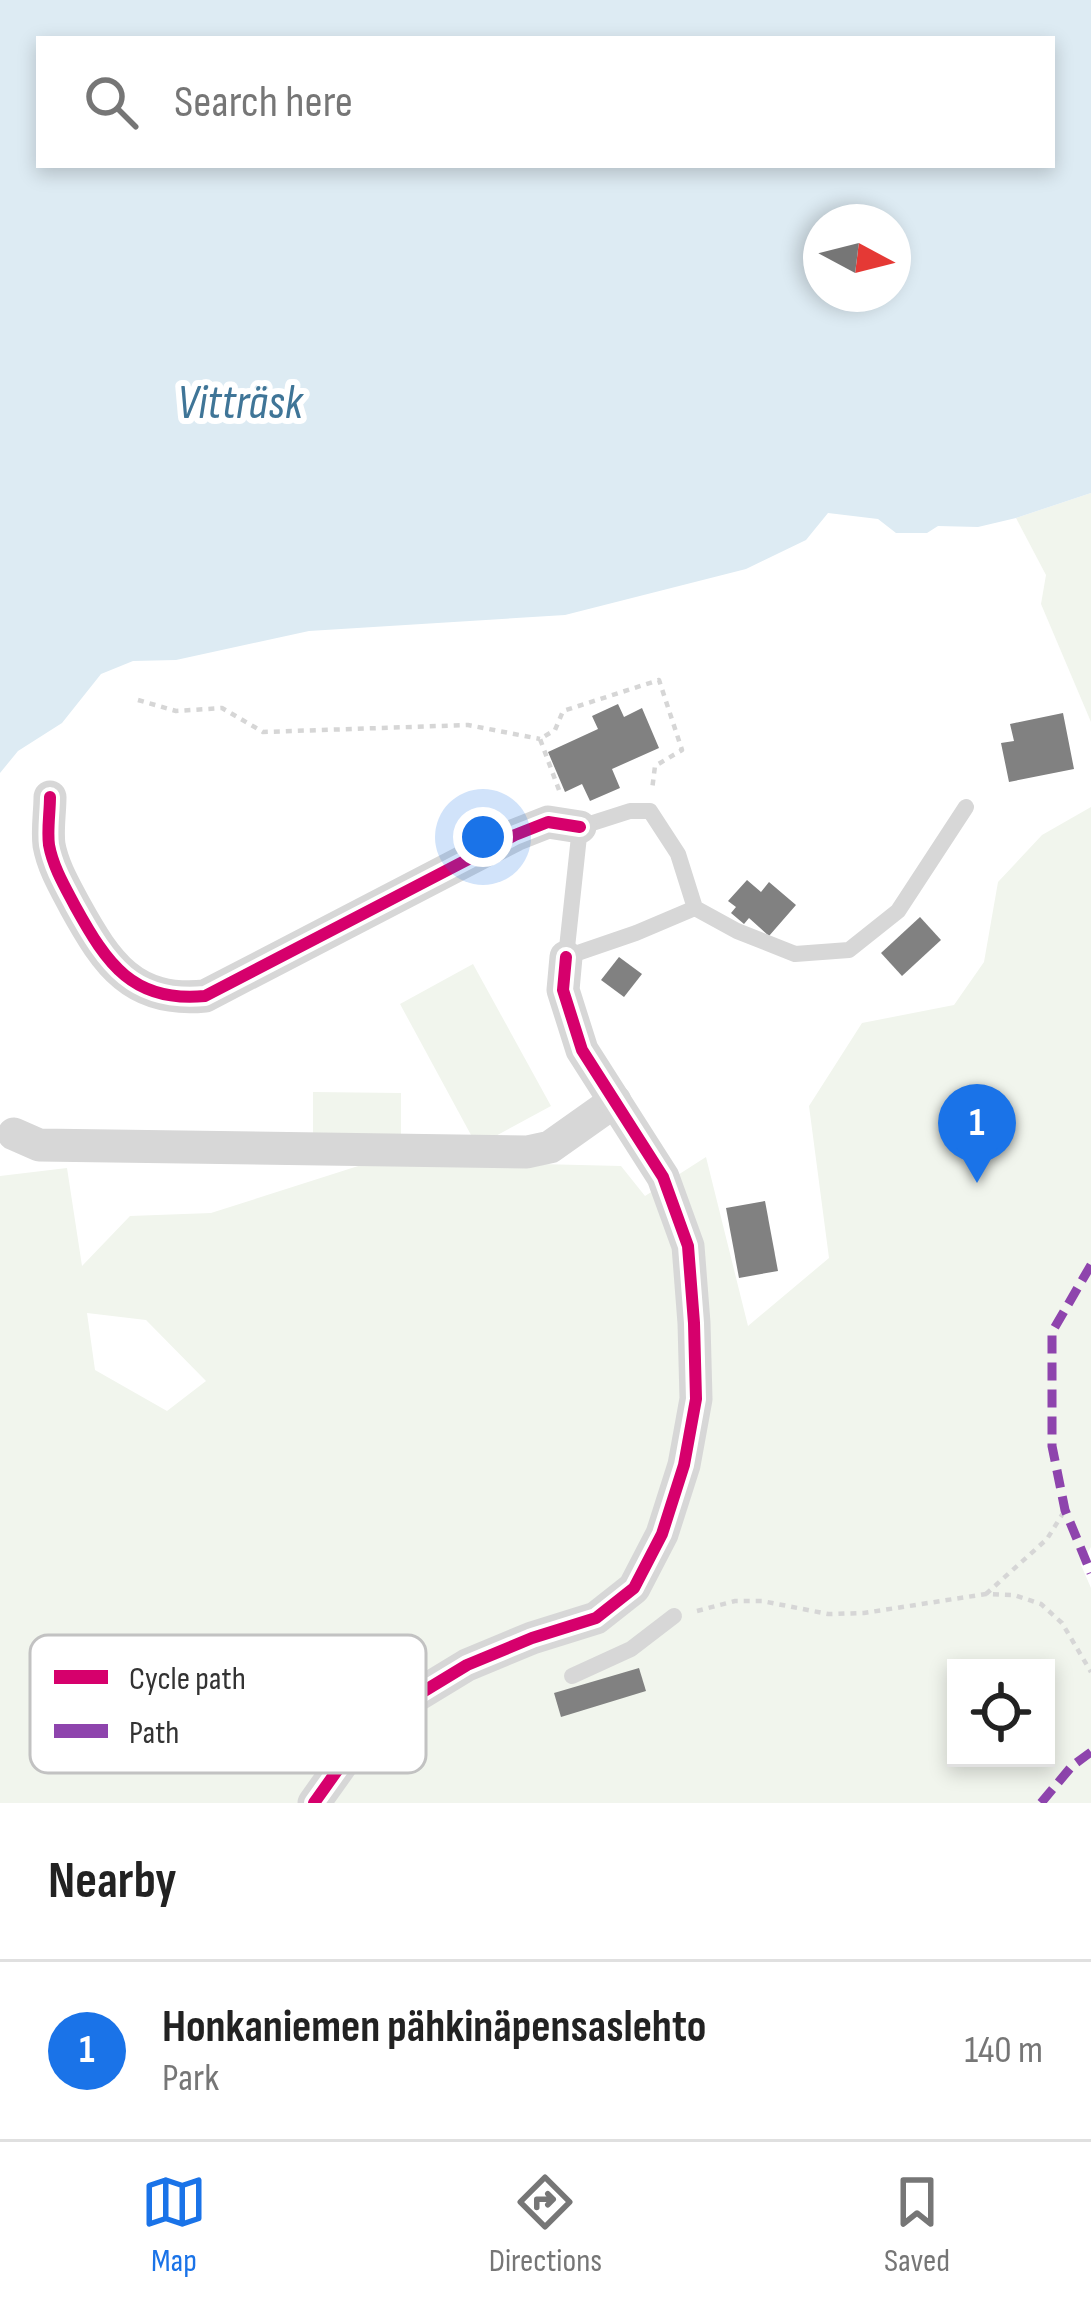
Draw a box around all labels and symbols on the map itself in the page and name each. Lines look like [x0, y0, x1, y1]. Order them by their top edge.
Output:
north arrow [803, 204, 911, 312]
water label: Vitträsk [177, 375, 305, 432]
your location [453, 807, 513, 867]
pin: 1 [938, 1084, 1016, 1183]
legend [30, 1635, 426, 1773]
text: Cycle path [129, 1659, 246, 1699]
text: Path [129, 1713, 179, 1753]

